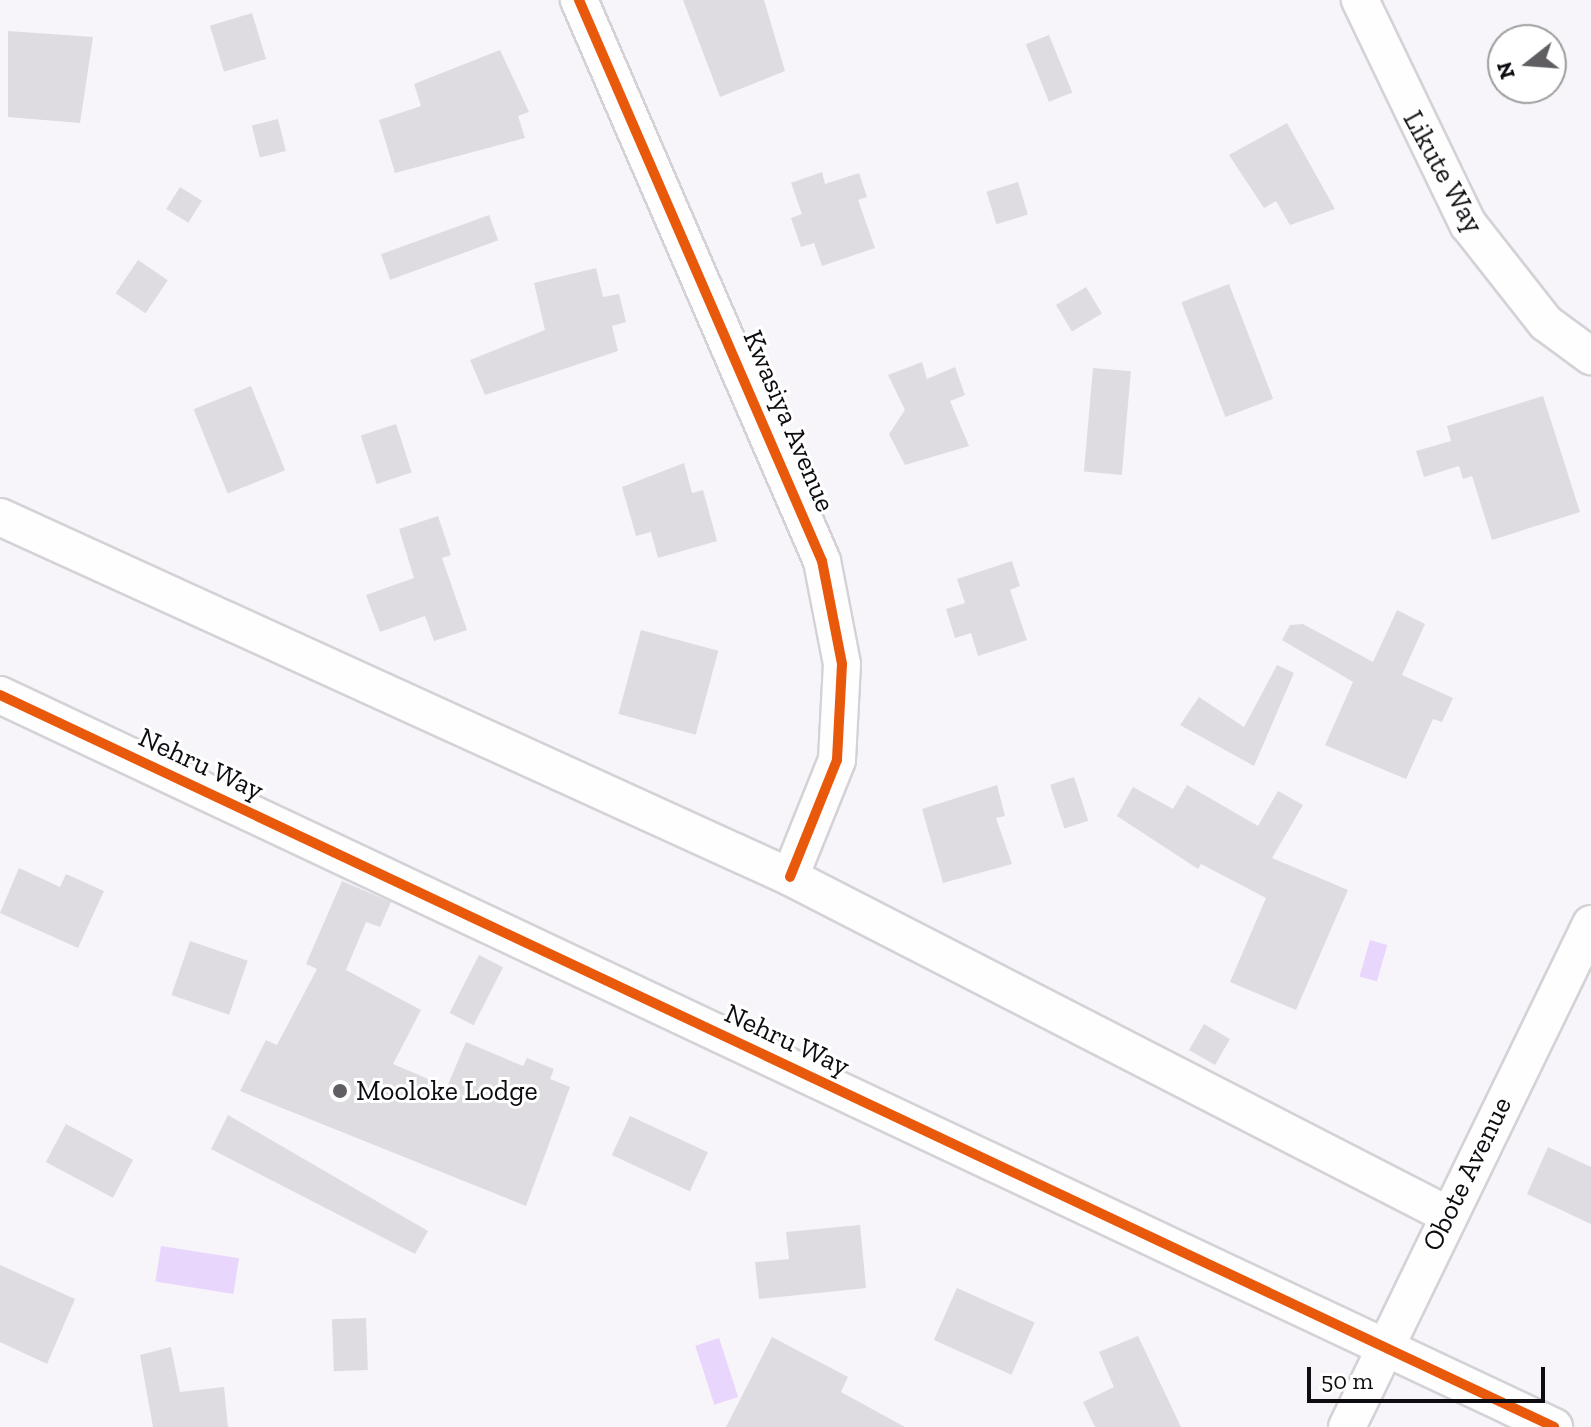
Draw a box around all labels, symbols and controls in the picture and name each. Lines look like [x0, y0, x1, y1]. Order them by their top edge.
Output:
north arrow [1487, 24, 1567, 104]
text: N [1490, 59, 1521, 83]
street label: Likute Way [1395, 105, 1491, 239]
street label: Kwasiya Avenue [736, 325, 842, 517]
street label: Nehru Way [133, 720, 269, 808]
street label: Nehru Way [719, 996, 855, 1084]
place label: Mooloke Lodge [356, 1074, 538, 1108]
marker: Mooloke Lodge [331, 1082, 349, 1100]
street label: Obote Avenue [1415, 1091, 1519, 1257]
scale bar [1311, 1351, 1549, 1401]
text: 50 m [1321, 1366, 1373, 1395]

